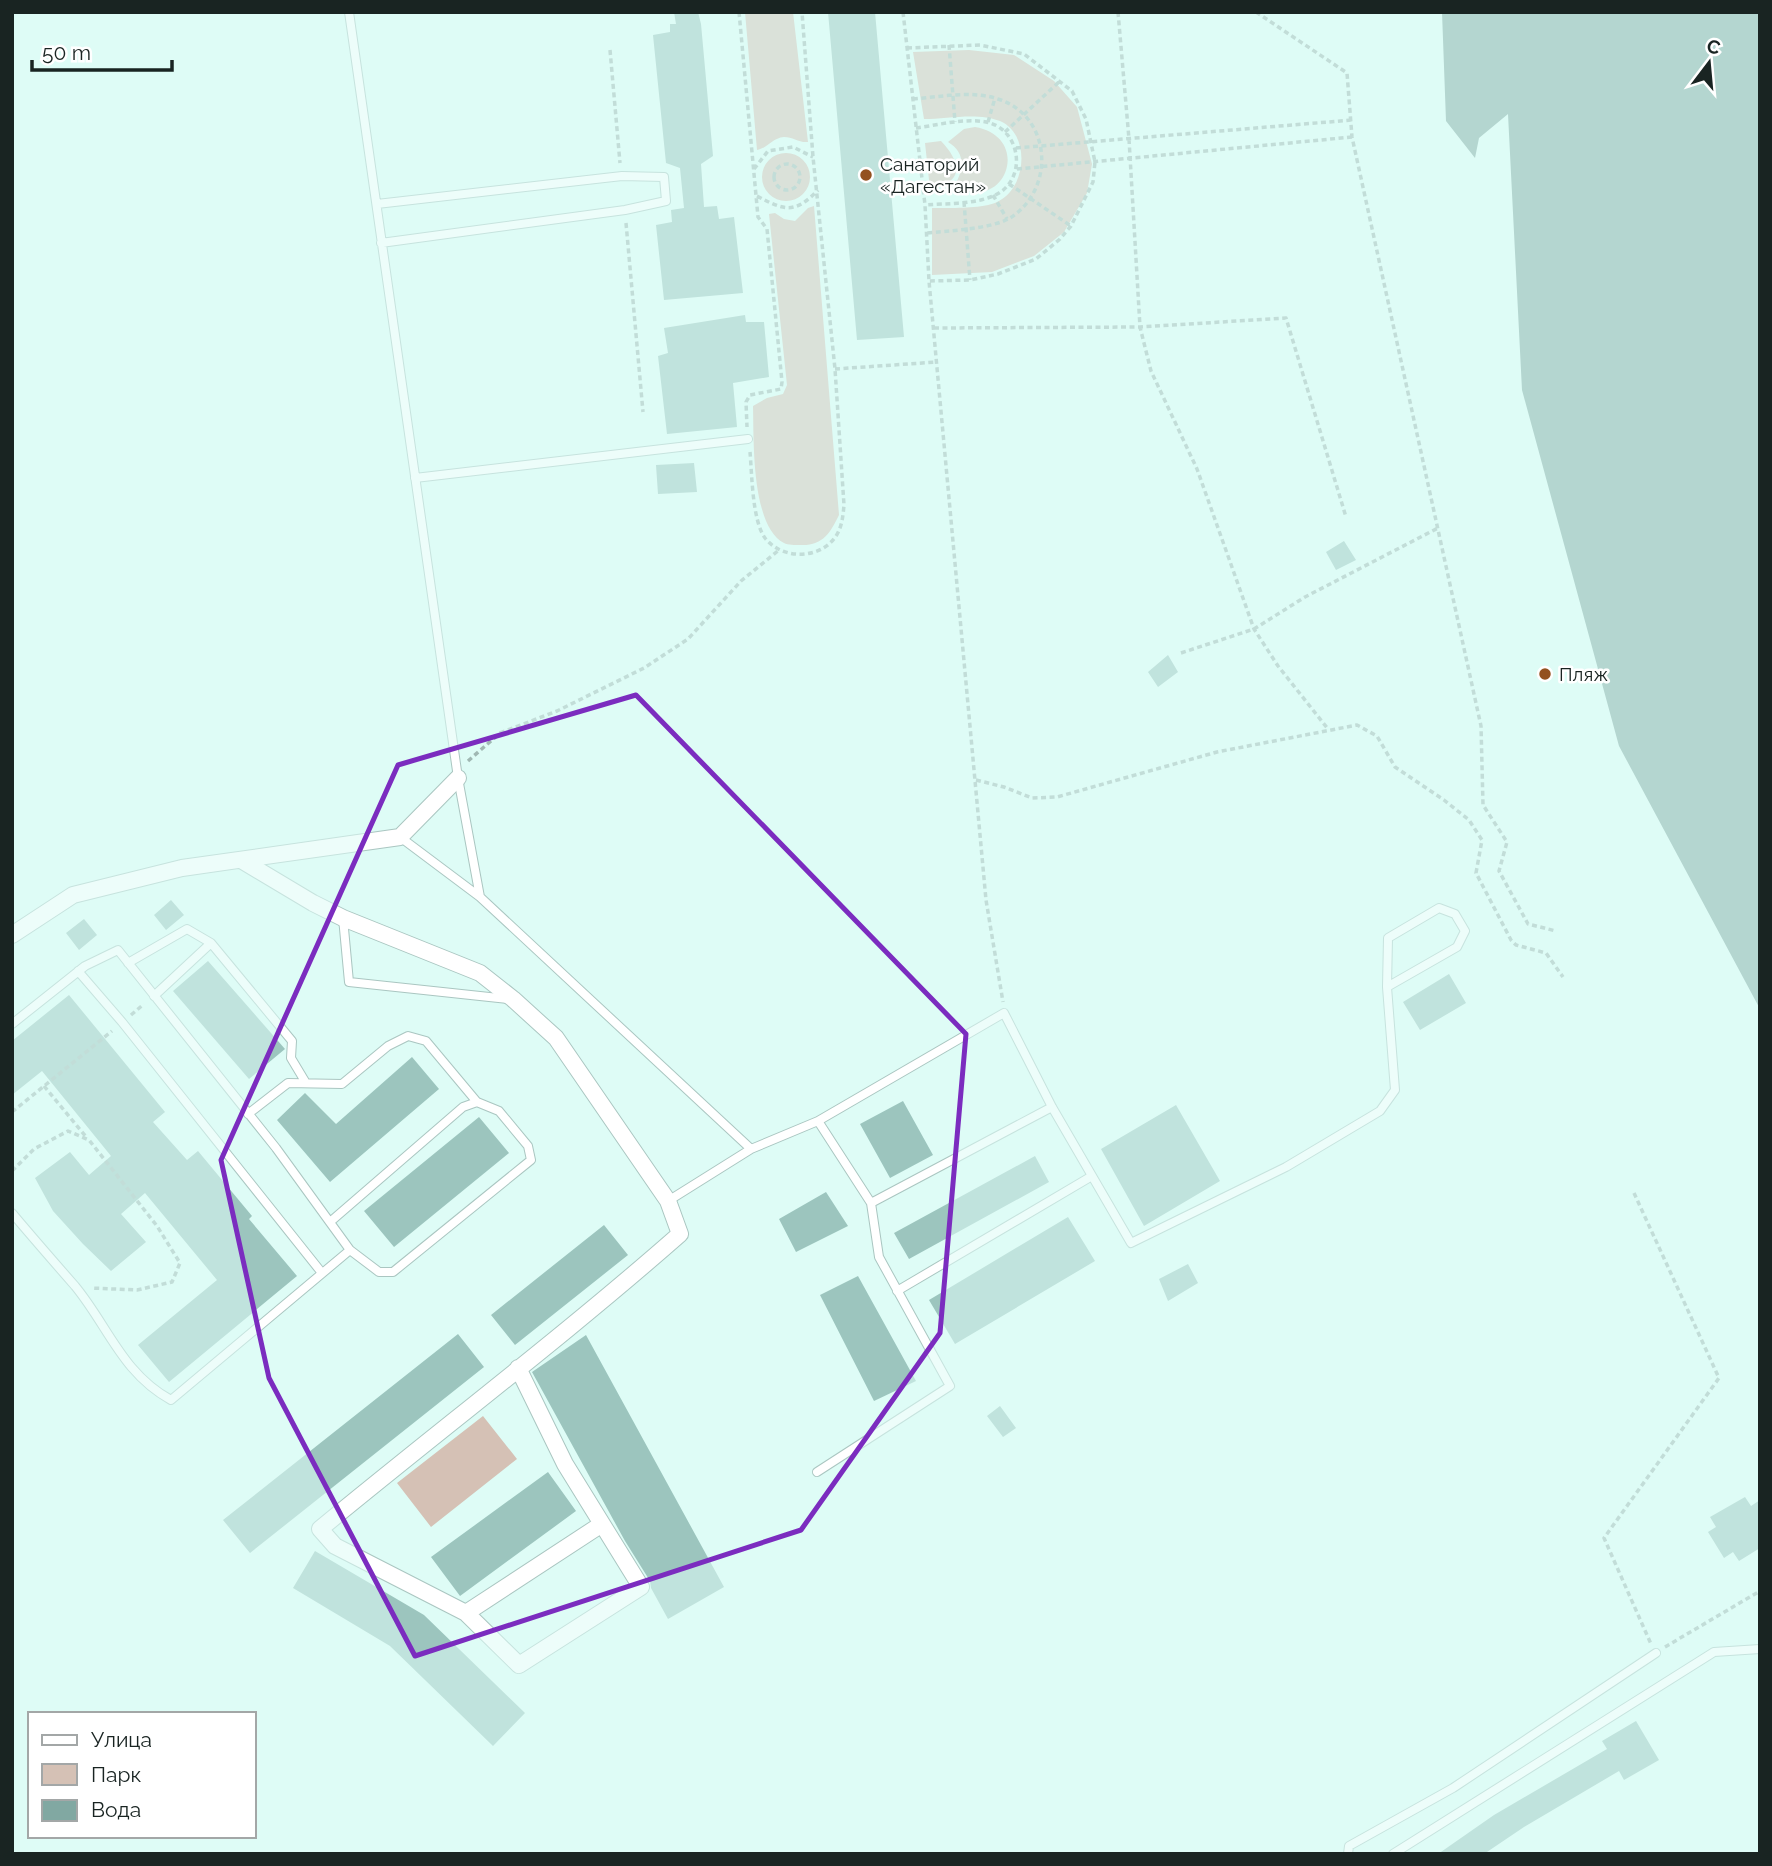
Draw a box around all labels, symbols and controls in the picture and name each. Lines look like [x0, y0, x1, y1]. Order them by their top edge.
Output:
scale bar [32, 28, 172, 72]
north arrow [1674, 28, 1744, 98]
text: С [1704, 34, 1723, 59]
text: 50 m [42, 40, 91, 65]
place label: Санаторий «Дагестан» [880, 153, 986, 197]
marker: Санаторий «Дагестан» [858, 167, 874, 183]
place label: Пляж [1559, 663, 1608, 685]
marker: Пляж [1537, 666, 1553, 682]
legend [28, 1712, 256, 1838]
text: Улица [91, 1727, 152, 1752]
text: Парк [91, 1762, 141, 1787]
text: Вода [91, 1797, 141, 1822]

